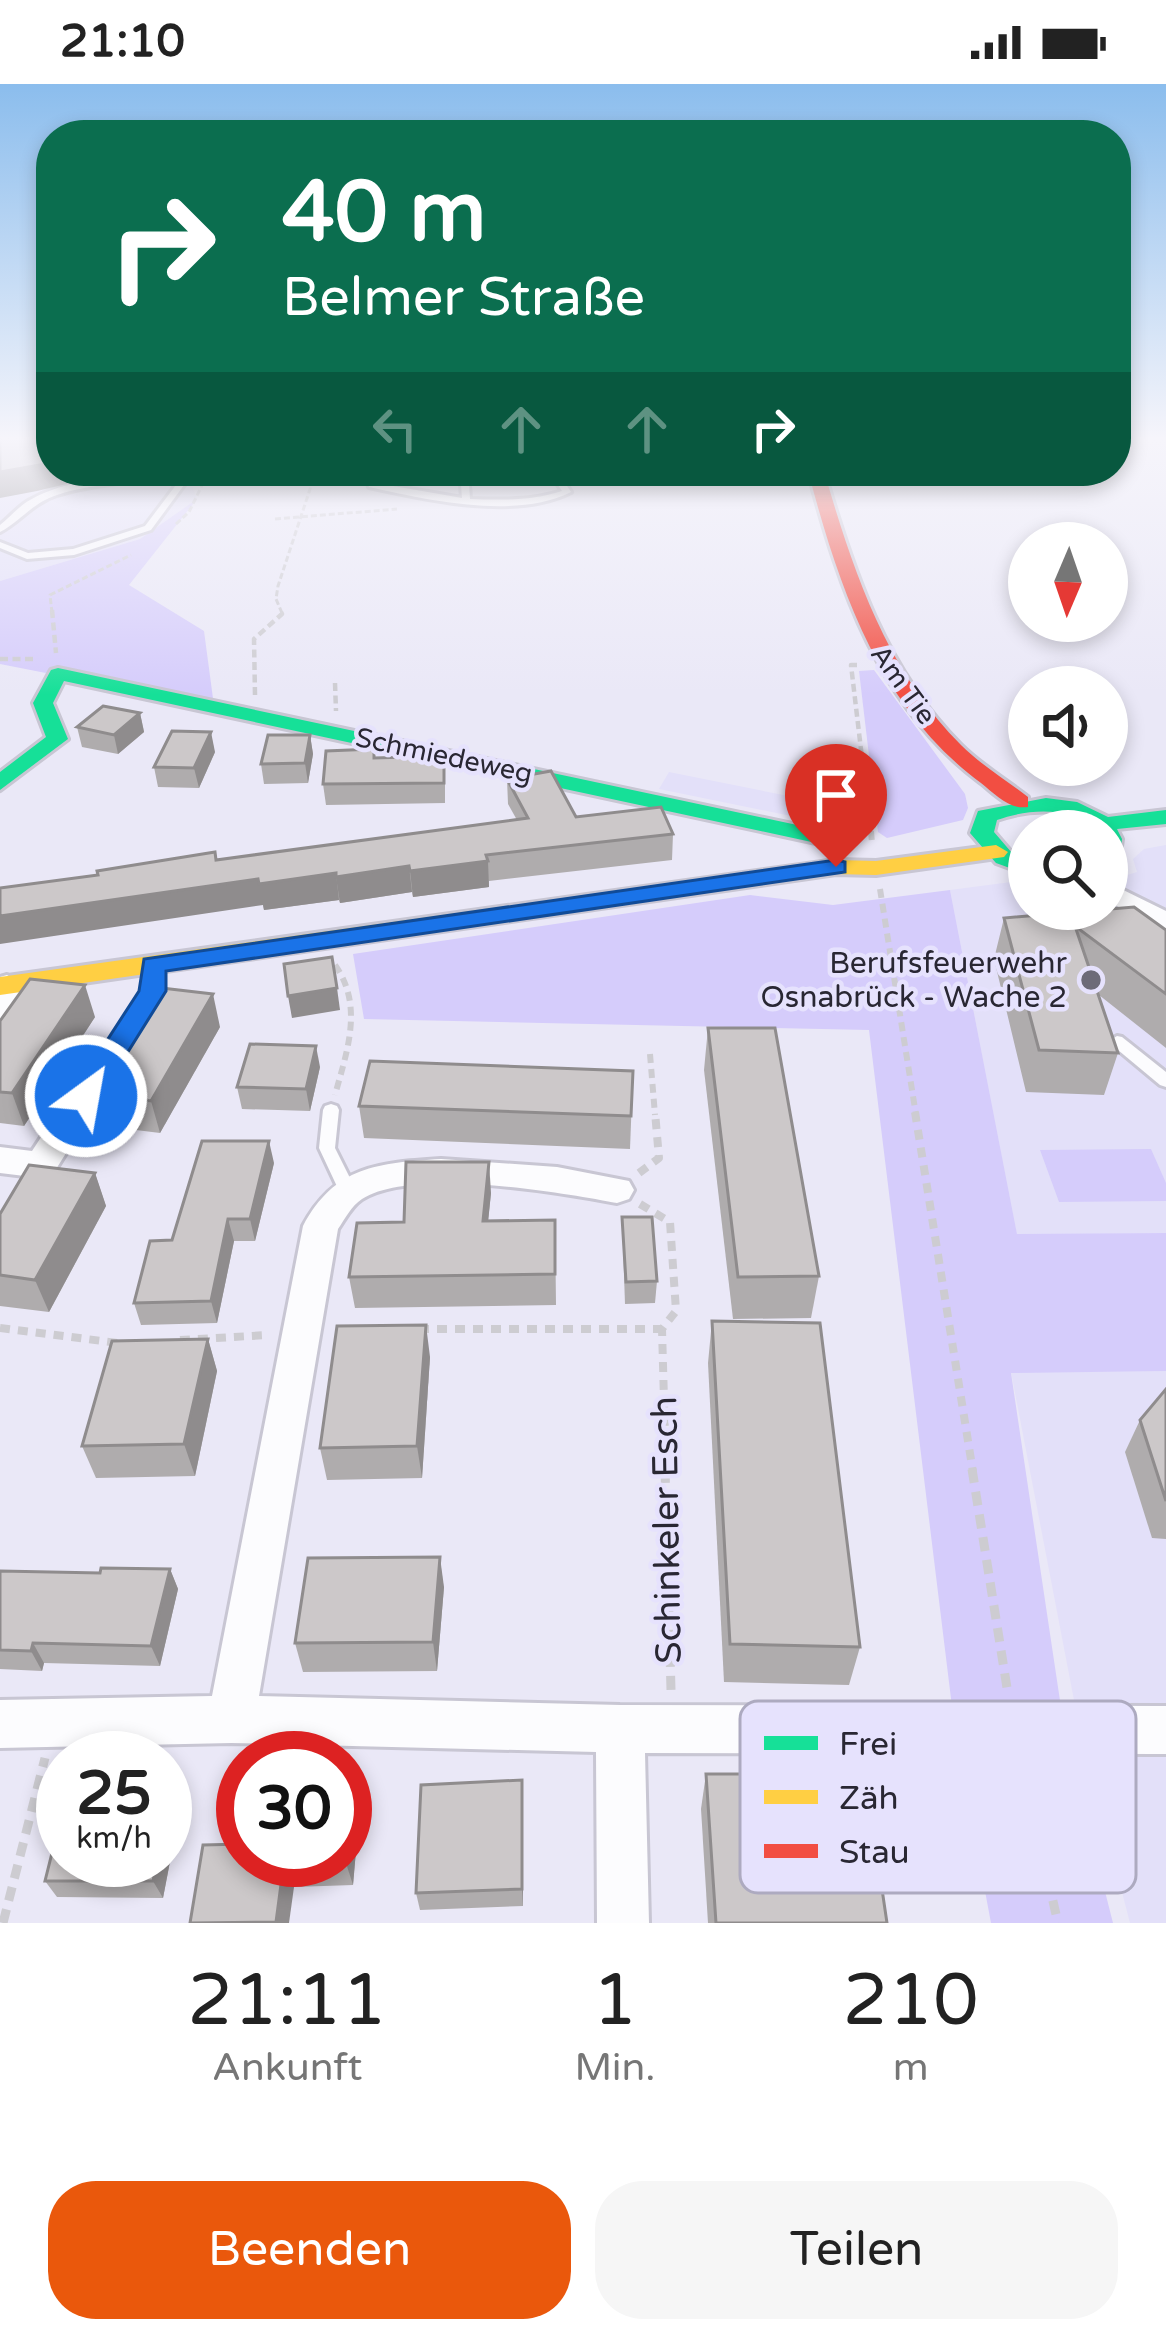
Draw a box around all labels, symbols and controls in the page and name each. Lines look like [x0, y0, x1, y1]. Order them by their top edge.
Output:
text: 21:10 [60, 15, 185, 69]
text: 40 m [282, 163, 486, 264]
icon: right [84, 168, 240, 324]
text: Belmer Straße [282, 265, 645, 330]
icon: left [362, 396, 428, 462]
icon: ahead [488, 396, 554, 462]
icon: ahead [614, 396, 680, 462]
icon: right [740, 396, 806, 462]
north arrow [1008, 522, 1128, 642]
map controls [1008, 522, 1128, 930]
street label: Am Tie [863, 639, 943, 731]
button: sound [1008, 666, 1128, 786]
street label: Schmiedeweg [353, 721, 535, 791]
pin [785, 744, 887, 867]
icon: arrive [803, 762, 869, 828]
button: search [1008, 810, 1128, 930]
place label: Berufsfeuerwehr Osnabrück - Wache 2 [761, 945, 1068, 1016]
marker: Berufsfeuerwehr Osnabrück - Wache 2 [1078, 967, 1104, 993]
position arrow [23, 1033, 149, 1159]
street label: Schinkeler Esch [643, 1396, 691, 1664]
legend [740, 1701, 1136, 1893]
text: Frei [839, 1725, 897, 1764]
speed limit sign: 30 [216, 1731, 372, 1887]
text: 25 [76, 1758, 152, 1830]
text: Zäh [839, 1779, 899, 1818]
text: km/h [76, 1820, 152, 1857]
text: Stau [839, 1833, 910, 1872]
text: 21:11 [187, 1958, 387, 2045]
text: 1 [592, 1958, 638, 2045]
text: 210 [843, 1958, 979, 2045]
text: Ankunft [212, 2044, 362, 2091]
text: Min. [575, 2044, 655, 2091]
text: m [893, 2044, 929, 2091]
button: Beenden [48, 2181, 571, 2319]
button: Teilen [595, 2181, 1118, 2319]

